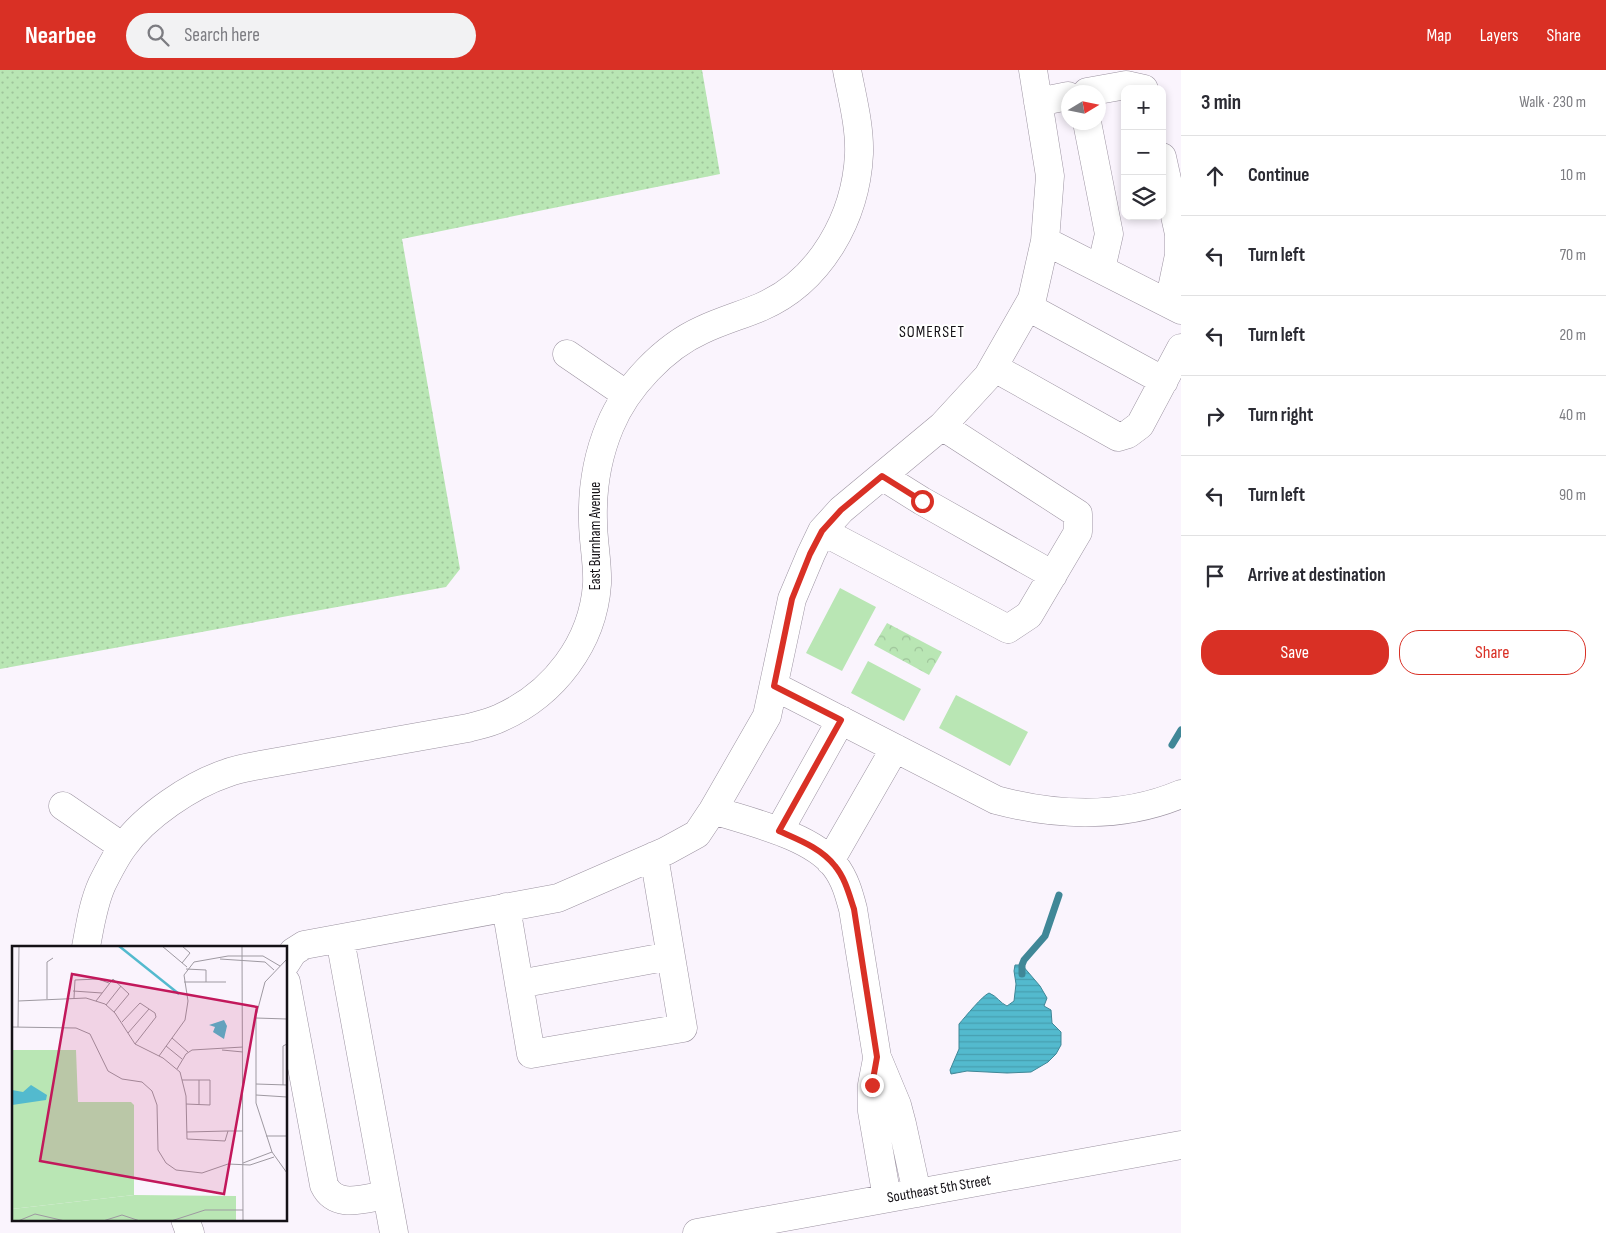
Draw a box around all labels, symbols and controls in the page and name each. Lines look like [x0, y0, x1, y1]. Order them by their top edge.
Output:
search box [126, 13, 476, 58]
text: Nearbee [25, 21, 96, 50]
icon: search [144, 21, 172, 49]
text: Search here [184, 24, 260, 47]
text: Map [1427, 25, 1452, 46]
text: Layers [1480, 25, 1519, 46]
text: Share [1547, 25, 1581, 46]
north arrow [1061, 85, 1106, 130]
map controls [1121, 85, 1166, 220]
button: + [1121, 85, 1166, 130]
text: 3 min [1201, 90, 1241, 115]
text: Walk · 230 m [1519, 93, 1586, 112]
button: − [1121, 130, 1166, 175]
icon: ahead [1201, 162, 1229, 190]
text: Continue [1248, 164, 1309, 187]
text: 10 m [1560, 166, 1586, 185]
button: layers [1121, 175, 1166, 220]
icon: left [1201, 242, 1229, 270]
text: Turn left [1248, 244, 1305, 267]
text: 70 m [1560, 246, 1586, 265]
icon: left [1201, 322, 1229, 350]
district label: SOMERSET [899, 323, 965, 342]
text: Turn left [1248, 324, 1305, 347]
text: 20 m [1559, 326, 1586, 345]
icon: right [1201, 402, 1229, 430]
text: Turn right [1248, 404, 1313, 427]
text: 40 m [1559, 406, 1586, 425]
street label: East Burnham Avenue [586, 482, 605, 590]
icon: left [1201, 482, 1229, 510]
text: Turn left [1248, 484, 1305, 507]
text: 90 m [1559, 486, 1586, 505]
route start [911, 490, 934, 513]
icon: arrive [1201, 562, 1229, 590]
text: Arrive at destination [1248, 564, 1386, 587]
button: Save [1201, 630, 1389, 675]
button: Share [1399, 630, 1586, 675]
inset map [12, 946, 288, 1220]
route end [861, 1074, 884, 1097]
street label: Southeast 5th Street [886, 1170, 993, 1207]

